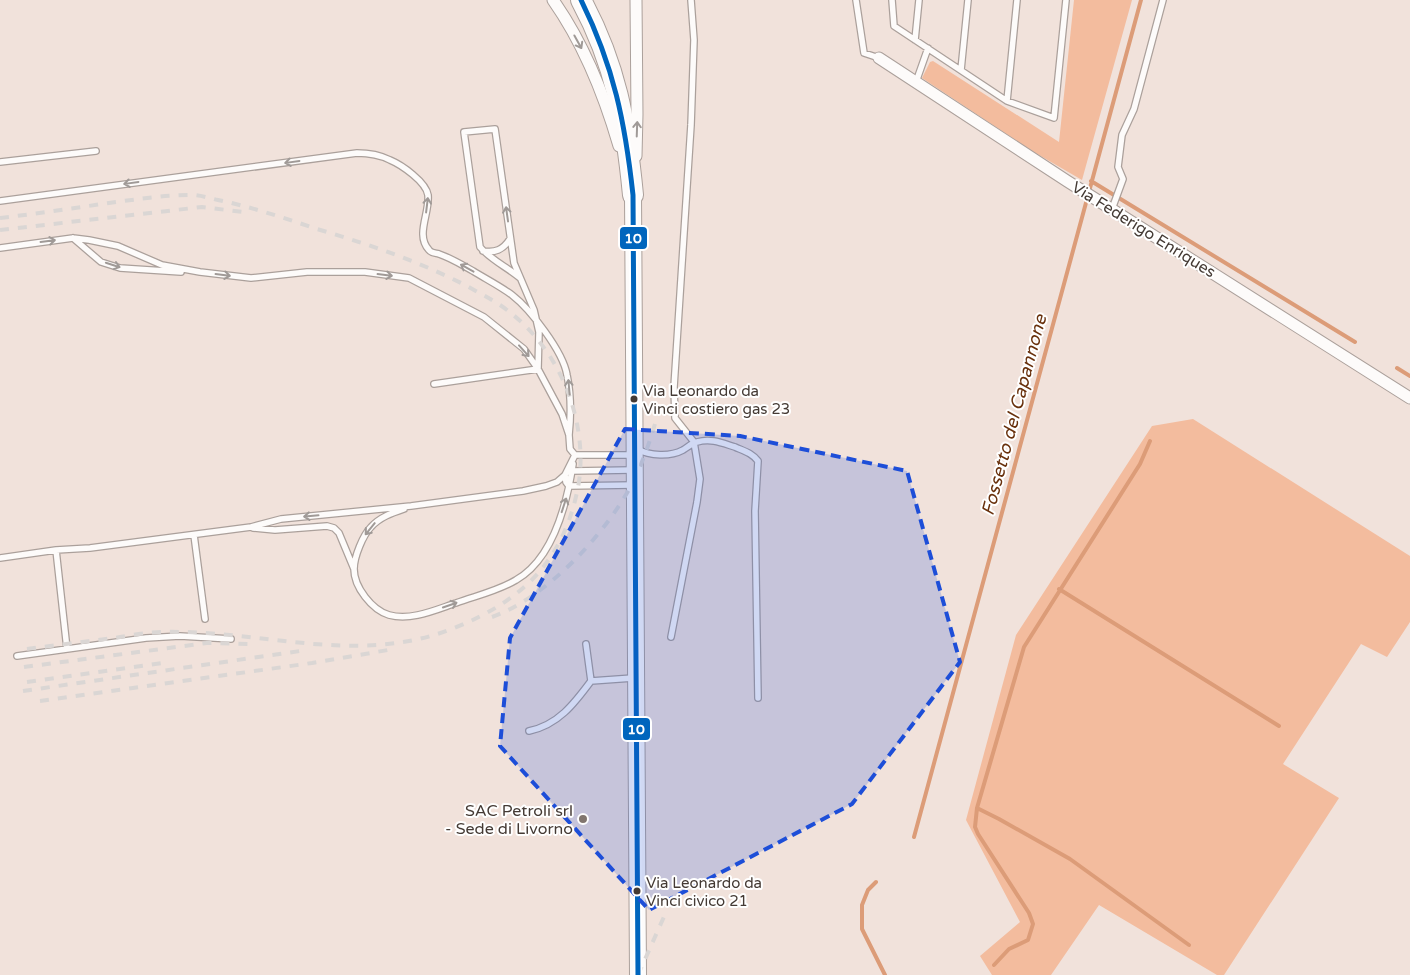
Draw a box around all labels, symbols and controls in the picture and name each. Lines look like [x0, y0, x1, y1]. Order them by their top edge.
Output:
one-way arrow [574, 34, 584, 48]
one-way arrow [632, 121, 642, 137]
one-way arrow [285, 157, 301, 167]
street label: Via Federigo Enriques [1068, 177, 1219, 282]
one-way arrow [124, 178, 140, 188]
one-way arrow [422, 197, 432, 213]
one-way arrow [501, 206, 511, 222]
line badge: 10 [619, 226, 648, 250]
text: 10 [624, 230, 642, 247]
one-way arrow [40, 236, 56, 246]
one-way arrow [104, 261, 120, 271]
one-way arrow [460, 263, 475, 273]
one-way arrow [214, 270, 230, 280]
one-way arrow [376, 270, 392, 280]
water label: Fossetto del Capannone [977, 312, 1052, 518]
one-way arrow [519, 345, 530, 358]
one-way arrow [564, 379, 573, 395]
place label: Via Leonardo da Vinci costiero gas 23 [643, 382, 790, 418]
marker: Via Leonardo da Vinci costiero gas 23 [629, 394, 639, 404]
one-way arrow [560, 497, 569, 513]
one-way arrow [303, 511, 319, 521]
one-way arrow [364, 523, 375, 536]
one-way arrow [442, 600, 457, 609]
line badge: 10 [622, 717, 651, 741]
text: 10 [627, 721, 645, 738]
place label: SAC Petroli srl - Sede di Livorno [445, 801, 573, 839]
marker: SAC Petroli srl - Sede di Livorno [577, 813, 589, 825]
place label: Via Leonardo da Vinci civico 21 [646, 874, 762, 910]
marker: Via Leonardo da Vinci civico 21 [632, 886, 642, 896]

